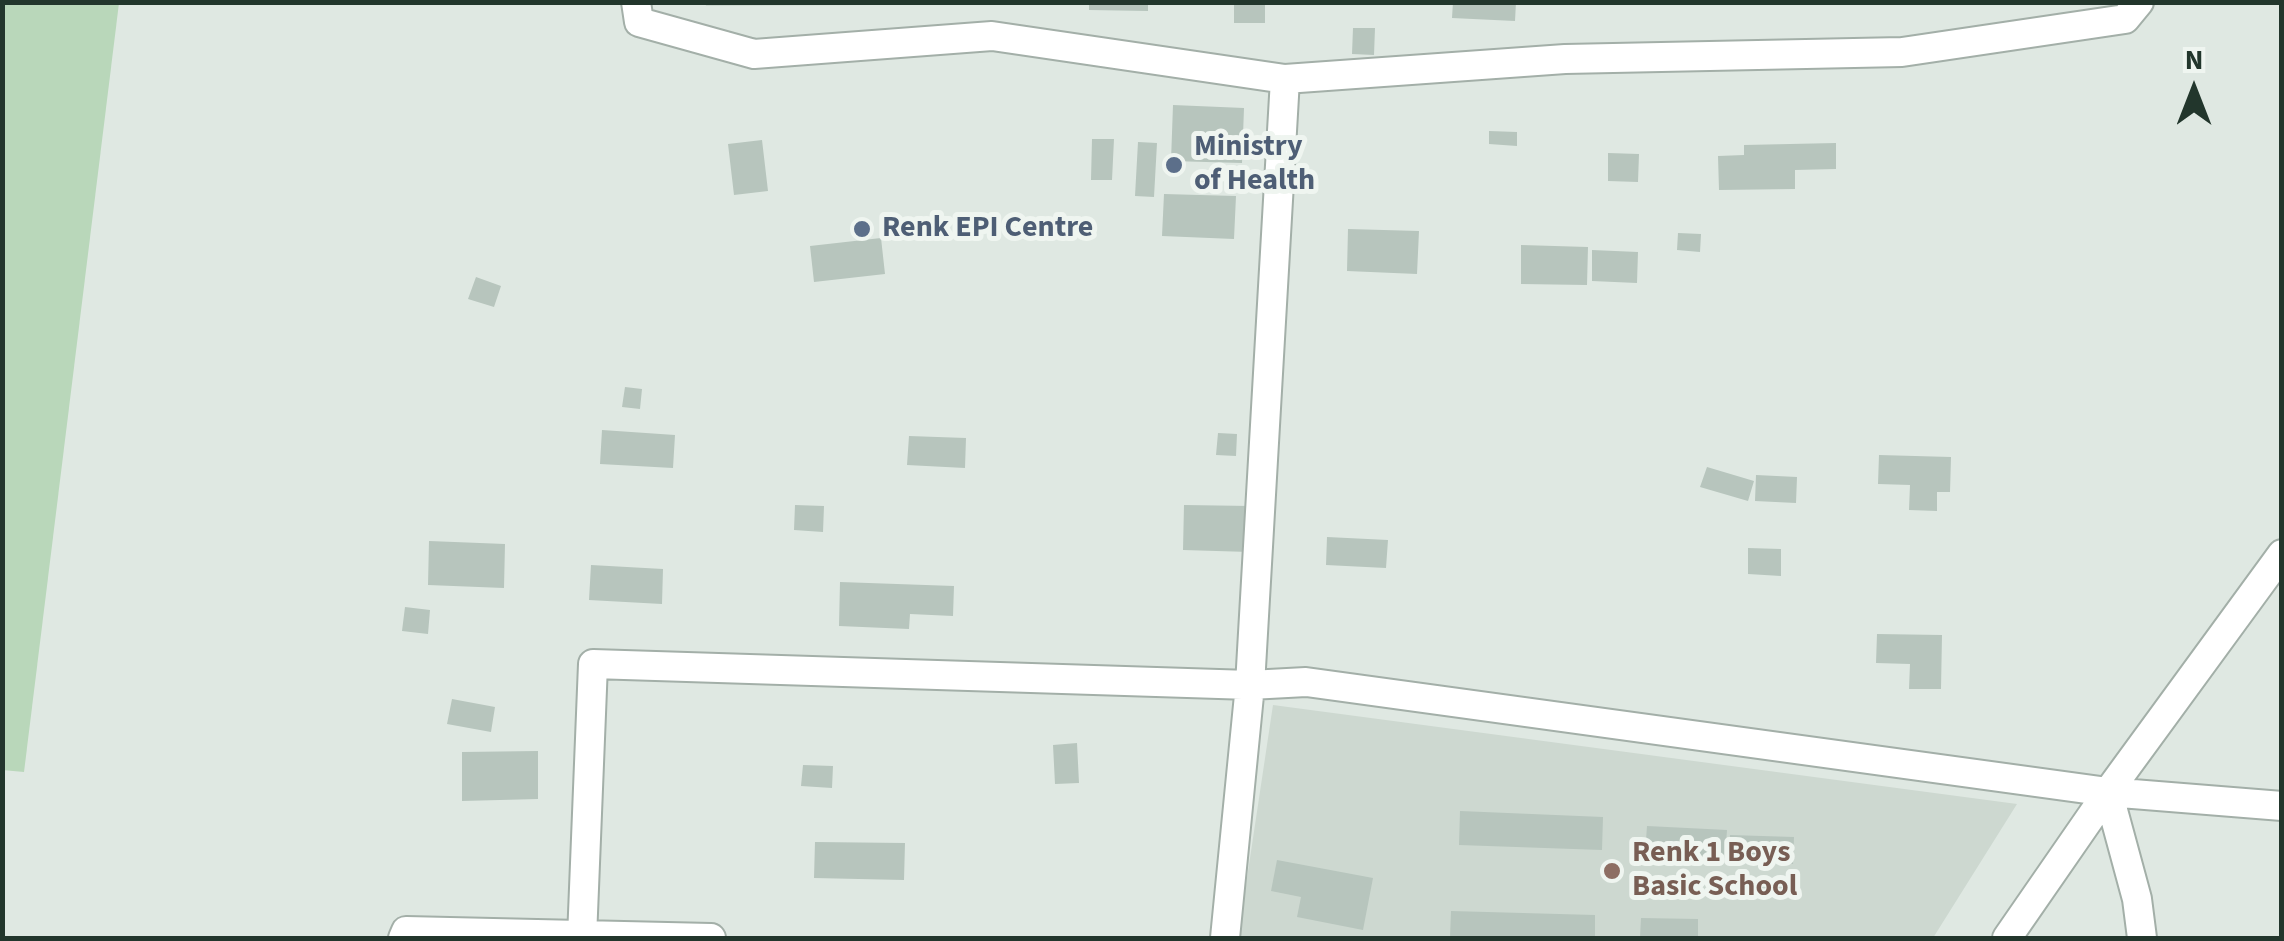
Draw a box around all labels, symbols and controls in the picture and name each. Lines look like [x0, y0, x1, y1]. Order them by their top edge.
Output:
north arrow [2144, 40, 2244, 140]
text: N [2185, 40, 2203, 80]
place label: Ministry of Health [1194, 130, 1315, 200]
marker: Ministry of Health [1163, 154, 1185, 176]
place label: Renk EPI Centre [882, 211, 1093, 247]
marker: Renk EPI Centre [851, 218, 873, 240]
place label: Renk 1 Boys Basic School [1632, 836, 1797, 906]
marker: Renk 1 Boys Basic School [1601, 860, 1623, 882]

